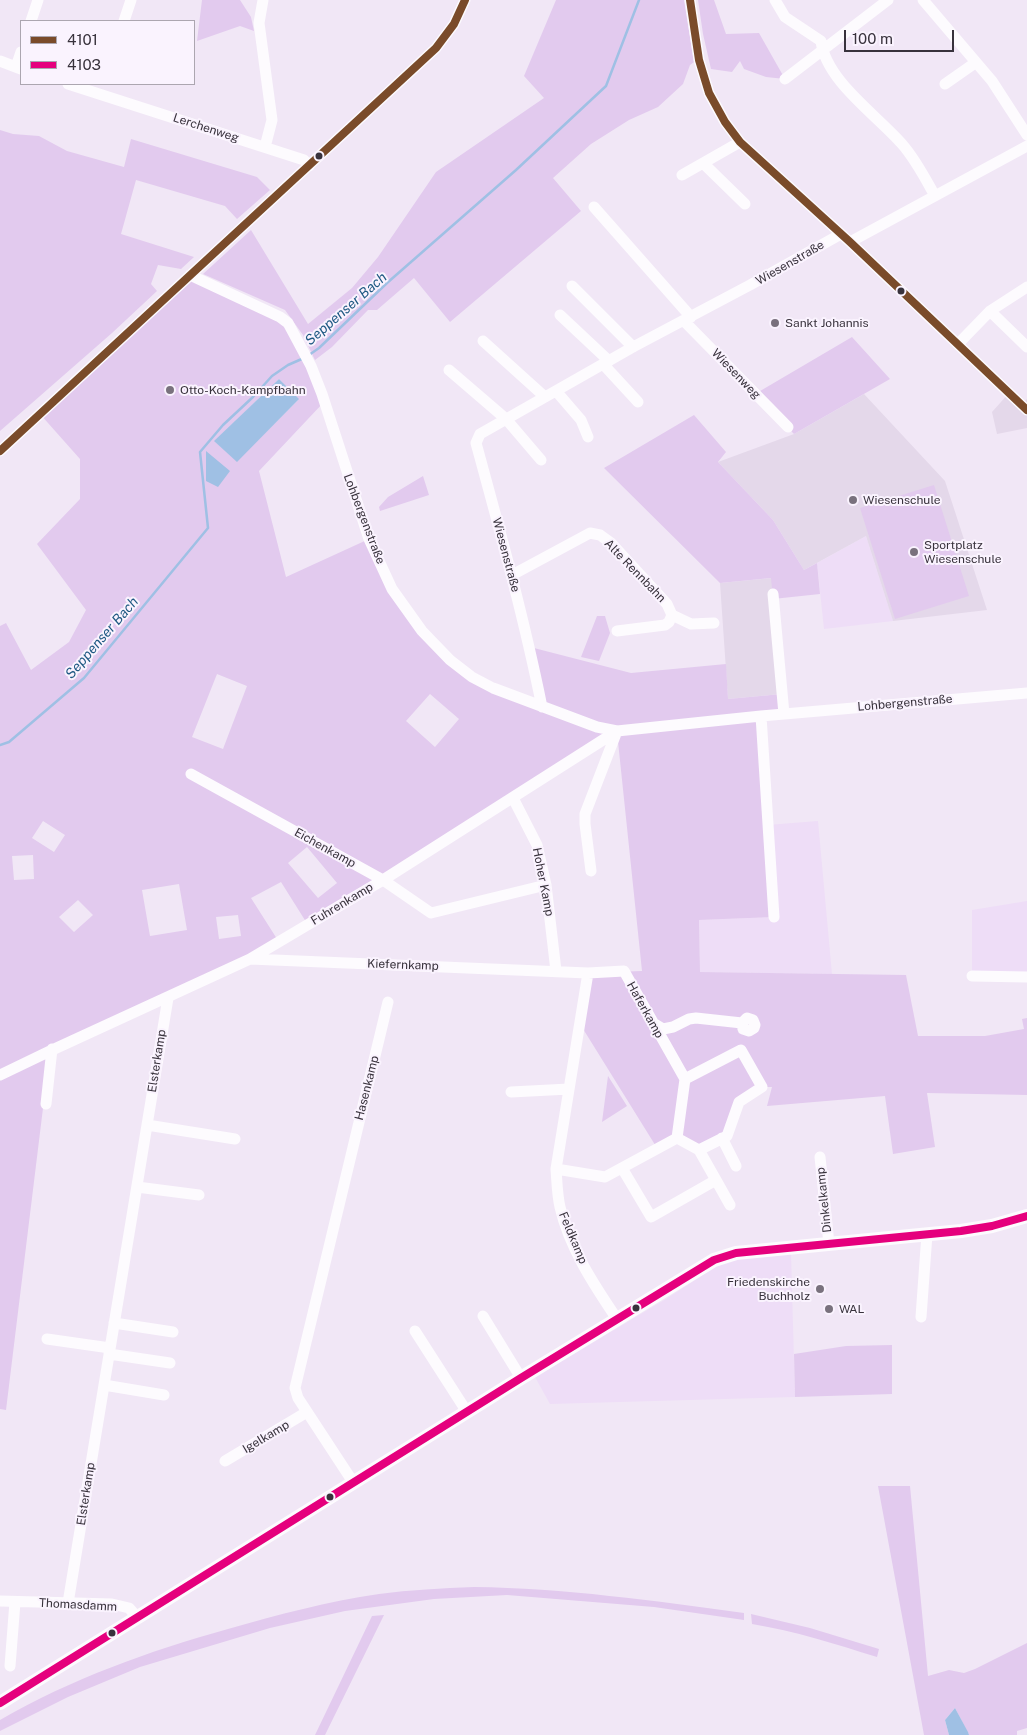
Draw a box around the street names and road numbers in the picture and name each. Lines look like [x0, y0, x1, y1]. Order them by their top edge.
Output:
street label: Lerchenweg [171, 111, 241, 145]
street label: Wiesenstraße [753, 238, 827, 288]
street label: Wiesenweg [709, 346, 763, 402]
street label: Lohbergenstraße [340, 472, 388, 566]
street label: Wiesenstraße [489, 516, 523, 594]
street label: Alte Rennbahn [601, 536, 669, 606]
street label: Lohbergenstraße [857, 692, 953, 714]
street label: Eichenkamp [292, 825, 358, 871]
street label: Hoher Kamp [529, 847, 557, 917]
street label: Fuhrenkamp [308, 880, 376, 928]
street label: Kiefernkamp [367, 957, 439, 973]
street label: Haferkamp [624, 979, 666, 1041]
street label: Elsterkamp [145, 1029, 169, 1093]
street label: Hasenkamp [352, 1054, 382, 1122]
street label: Dinkelkamp [813, 1166, 835, 1234]
street label: Feldkamp [556, 1210, 590, 1266]
street label: Igelkamp [240, 1418, 292, 1456]
street label: Elsterkamp [74, 1462, 98, 1526]
street label: Thomasdamm [38, 1596, 118, 1614]

